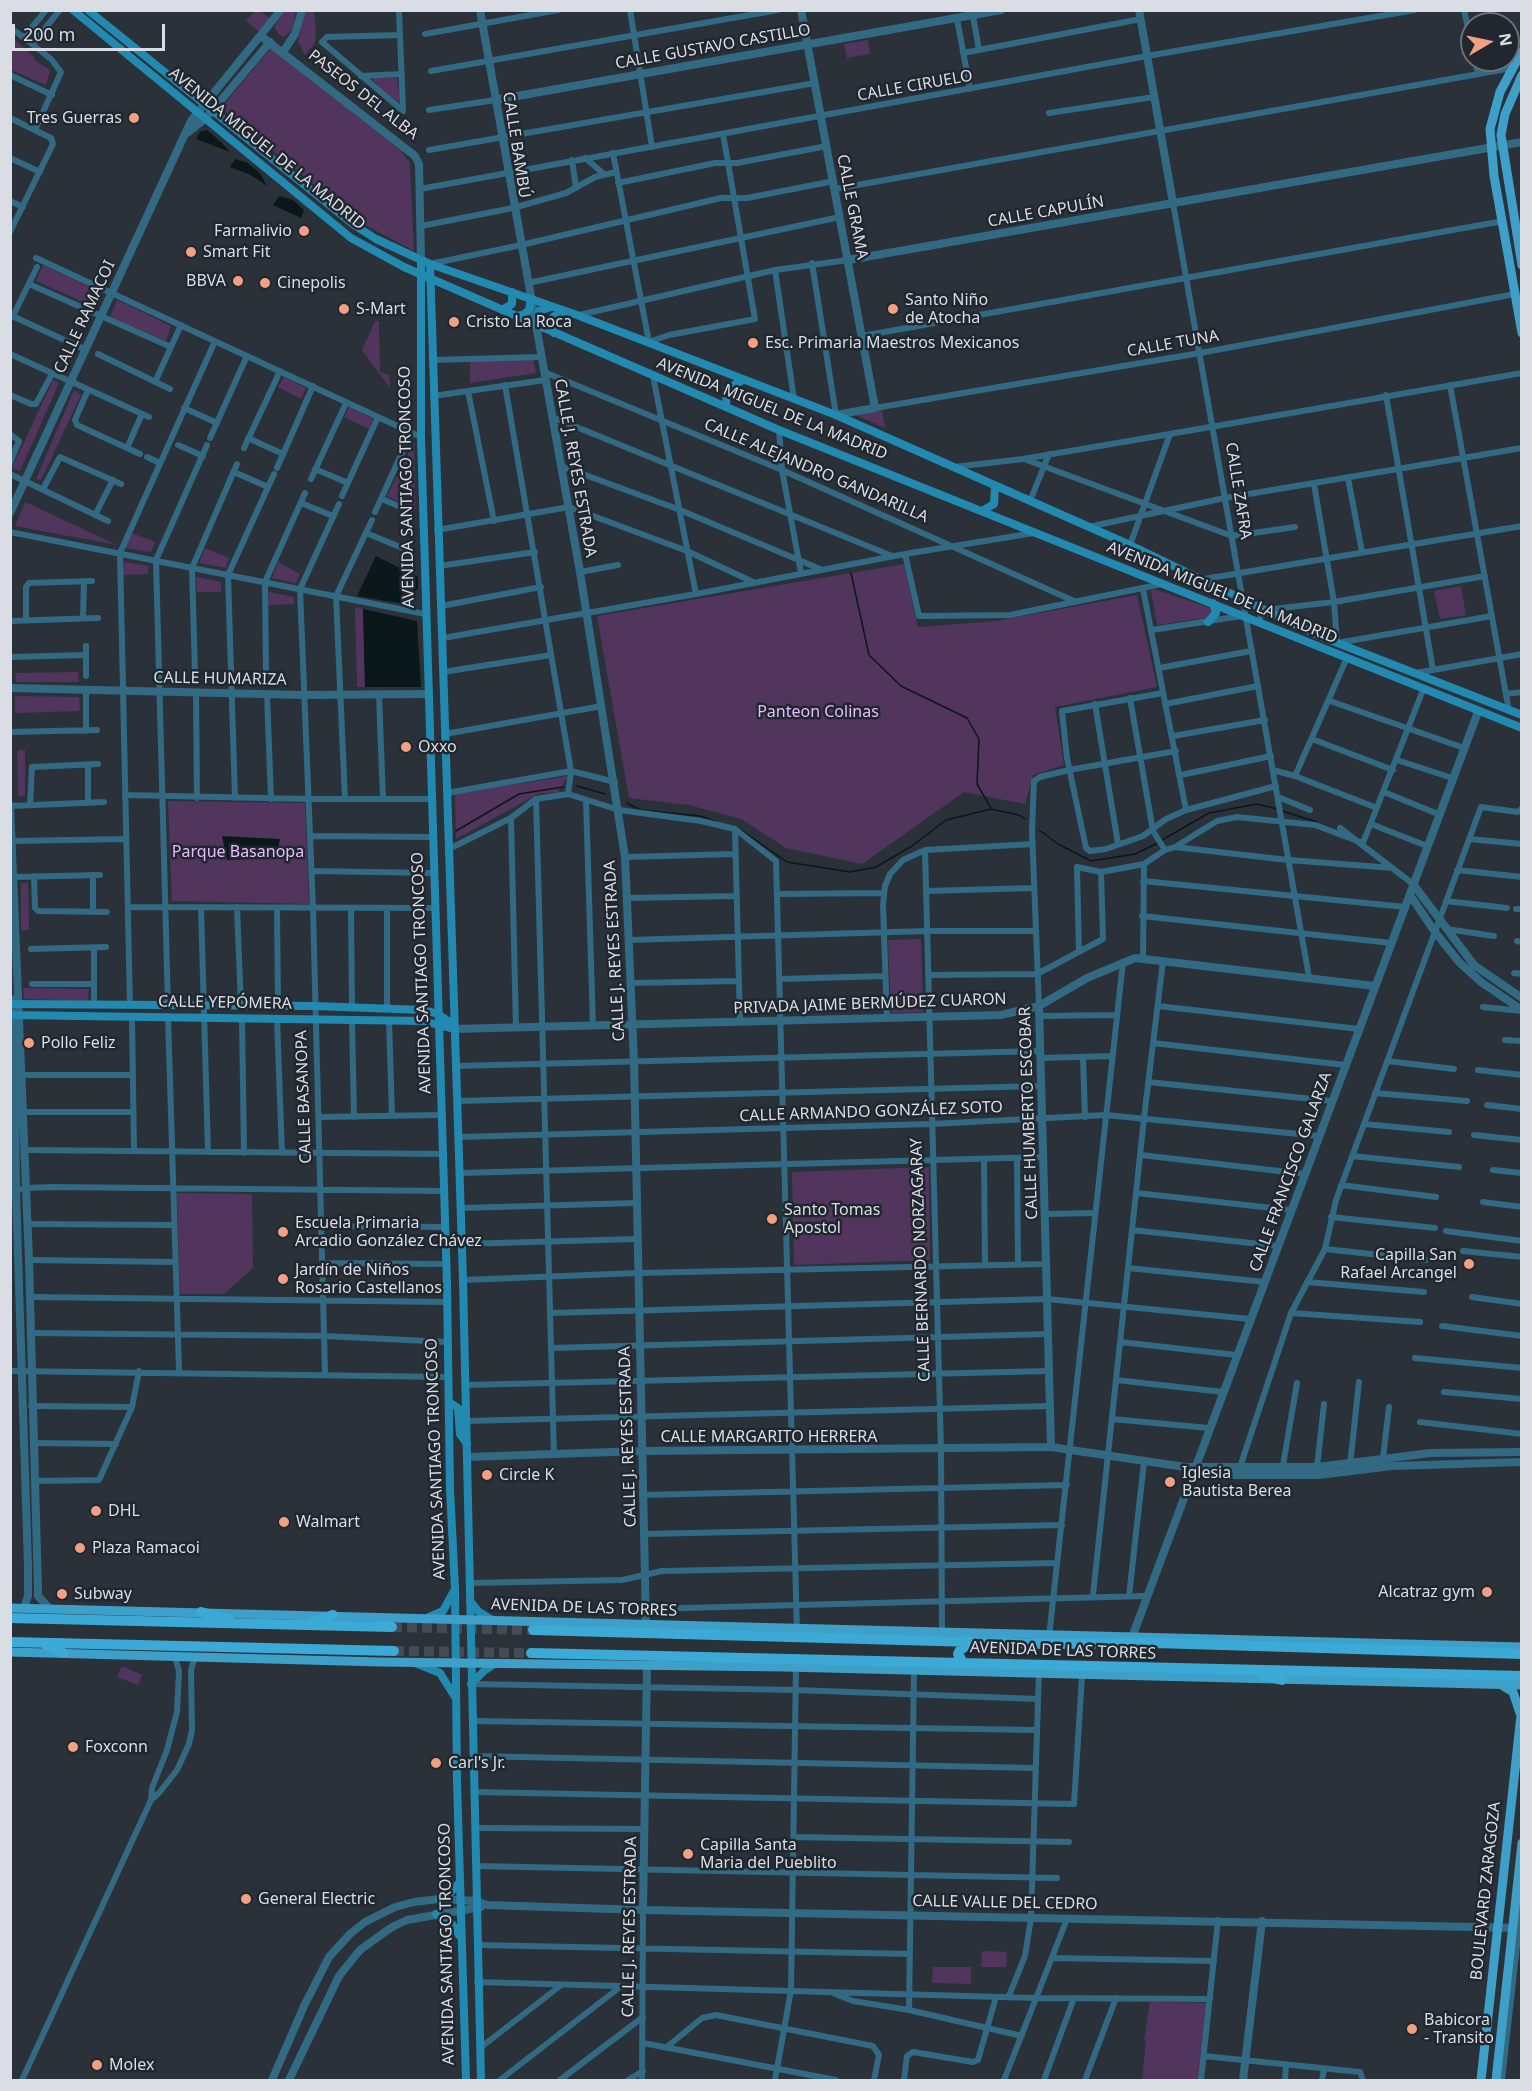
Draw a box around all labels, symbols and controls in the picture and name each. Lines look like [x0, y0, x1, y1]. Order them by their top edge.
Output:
scale bar [15, 12, 168, 50]
north arrow [1460, 12, 1520, 72]
street label: CALLE GUSTAVO CASTILLO [614, 20, 812, 74]
text: 200 m [23, 22, 75, 46]
text: N [1494, 31, 1518, 48]
street label: PASEOS DEL ALBA [304, 46, 422, 144]
street label: AVENIDA MIGUEL DE LA MADRID [165, 64, 369, 234]
street label: CALLE CIRUELO [856, 66, 974, 106]
street label: CALLE BAMBÚ [498, 90, 534, 200]
place label: Tres Guerras [27, 108, 122, 128]
marker: Tres Guerras [127, 111, 141, 125]
street label: CALLE GRAMA [832, 153, 872, 261]
street label: CALLE CAPULÍN [986, 192, 1106, 232]
place label: Farmalivio [214, 221, 292, 241]
marker: Farmalivio [297, 224, 311, 238]
place label: Smart Fit [203, 242, 270, 262]
marker: Smart Fit [184, 245, 198, 259]
street label: CALLE RAMACOI [50, 257, 120, 377]
place label: BBVA [186, 271, 226, 291]
place label: Cinepolis [277, 273, 346, 293]
marker: BBVA [231, 274, 245, 288]
marker: Cinepolis [258, 276, 272, 290]
place label: Santo Niño de Atocha [905, 290, 988, 328]
place label: S-Mart [356, 299, 406, 319]
marker: S-Mart [337, 302, 351, 316]
marker: Santo Niño de Atocha [886, 302, 900, 316]
place label: Cristo La Roca [466, 312, 572, 332]
marker: Cristo La Roca [447, 315, 461, 329]
street label: CALLE TUNA [1125, 326, 1221, 362]
place label: Esc. Primaria Maestros Mexicanos [765, 333, 1019, 353]
marker: Esc. Primaria Maestros Mexicanos [746, 336, 760, 350]
street label: AVENIDA MIGUEL DE LA MADRID [654, 354, 890, 464]
street label: AVENIDA SANTIAGO TRONCOSO [395, 366, 419, 608]
street label: CALLE J. REYES ESTRADA [550, 377, 600, 559]
street label: CALLE ALEJANDRO GANDARILLA [701, 415, 931, 527]
street label: CALLE ZAFRA [1221, 441, 1255, 541]
street label: AVENIDA MIGUEL DE LA MADRID [1104, 538, 1340, 648]
street label: CALLE HUMARIZA [153, 668, 287, 690]
park label: Panteon Colinas [757, 702, 879, 722]
place label: Oxxo [418, 737, 457, 757]
marker: Oxxo [399, 740, 413, 754]
park label: Parque Basanopa [172, 842, 304, 862]
street label: AVENIDA SANTIAGO TRONCOSO [408, 852, 436, 1094]
street label: CALLE J. REYES ESTRADA [601, 860, 629, 1042]
street label: PRIVADA JAIME BERMÚDEZ CUARON [733, 990, 1007, 1018]
street label: CALLE YEPÓMERA [158, 992, 292, 1014]
street label: CALLE HUMBERTO ESCOBAR [1016, 1006, 1042, 1220]
street label: CALLE BASANOPA [292, 1030, 316, 1164]
place label: Pollo Feliz [41, 1033, 116, 1053]
marker: Pollo Feliz [22, 1036, 36, 1050]
street label: CALLE FRANCISCO GALARZA [1246, 1069, 1336, 1275]
street label: CALLE ARMANDO GONZÁLEZ SOTO [739, 1098, 1003, 1126]
street label: CALLE BERNARDO NORZAGARAY [907, 1138, 935, 1382]
place label: Santo Tomas Apostol [784, 1200, 880, 1238]
marker: Santo Tomas Apostol [765, 1212, 779, 1226]
place label: Escuela Primaria Arcadio González Chávez [295, 1213, 482, 1251]
marker: Escuela Primaria Arcadio González Chávez [276, 1225, 290, 1239]
place label: Capilla San Rafael Arcangel [1340, 1245, 1457, 1283]
marker: Capilla San Rafael Arcangel [1462, 1257, 1476, 1271]
place label: Jardín de Niños Rosario Castellanos [295, 1260, 442, 1298]
marker: Jardín de Niños Rosario Castellanos [276, 1272, 290, 1286]
street label: AVENIDA SANTIAGO TRONCOSO [422, 1338, 450, 1580]
street label: CALLE J. REYES ESTRADA [615, 1346, 641, 1528]
street label: CALLE MARGARITO HERRERA [660, 1427, 878, 1447]
place label: Iglesia Bautista Berea [1182, 1463, 1291, 1501]
place label: Circle K [499, 1465, 554, 1485]
marker: Circle K [480, 1468, 494, 1482]
marker: Iglesia Bautista Berea [1163, 1475, 1177, 1489]
place label: DHL [108, 1501, 140, 1521]
marker: DHL [89, 1504, 103, 1518]
place label: Walmart [296, 1512, 360, 1532]
marker: Walmart [277, 1515, 291, 1529]
place label: Plaza Ramacoi [92, 1538, 200, 1558]
marker: Plaza Ramacoi [73, 1541, 87, 1555]
place label: Alcatraz gym [1378, 1582, 1475, 1602]
place label: Subway [74, 1584, 132, 1604]
marker: Alcatraz gym [1480, 1585, 1494, 1599]
marker: Subway [55, 1587, 69, 1601]
street label: AVENIDA DE LAS TORRES [491, 1595, 677, 1621]
street label: AVENIDA DE LAS TORRES [970, 1638, 1156, 1664]
place label: Foxconn [85, 1737, 148, 1757]
marker: Foxconn [66, 1740, 80, 1754]
place label: Carl's Jr. [448, 1753, 505, 1773]
marker: Carl's Jr. [429, 1756, 443, 1770]
street label: BOULEVARD ZARAGOZA [1467, 1801, 1505, 1981]
street label: AVENIDA SANTIAGO TRONCOSO [435, 1823, 459, 2065]
place label: Capilla Santa Maria del Pueblito [700, 1835, 837, 1873]
street label: CALLE J. REYES ESTRADA [619, 1836, 641, 2018]
marker: Capilla Santa Maria del Pueblito [681, 1847, 695, 1861]
place label: General Electric [258, 1889, 375, 1909]
marker: General Electric [239, 1892, 253, 1906]
street label: CALLE VALLE DEL CEDRO [912, 1892, 1098, 1914]
place label: Babicora - Transito [1424, 2010, 1494, 2048]
marker: Babicora - Transito [1405, 2022, 1419, 2036]
place label: Molex [109, 2055, 154, 2075]
marker: Molex [90, 2058, 104, 2072]

